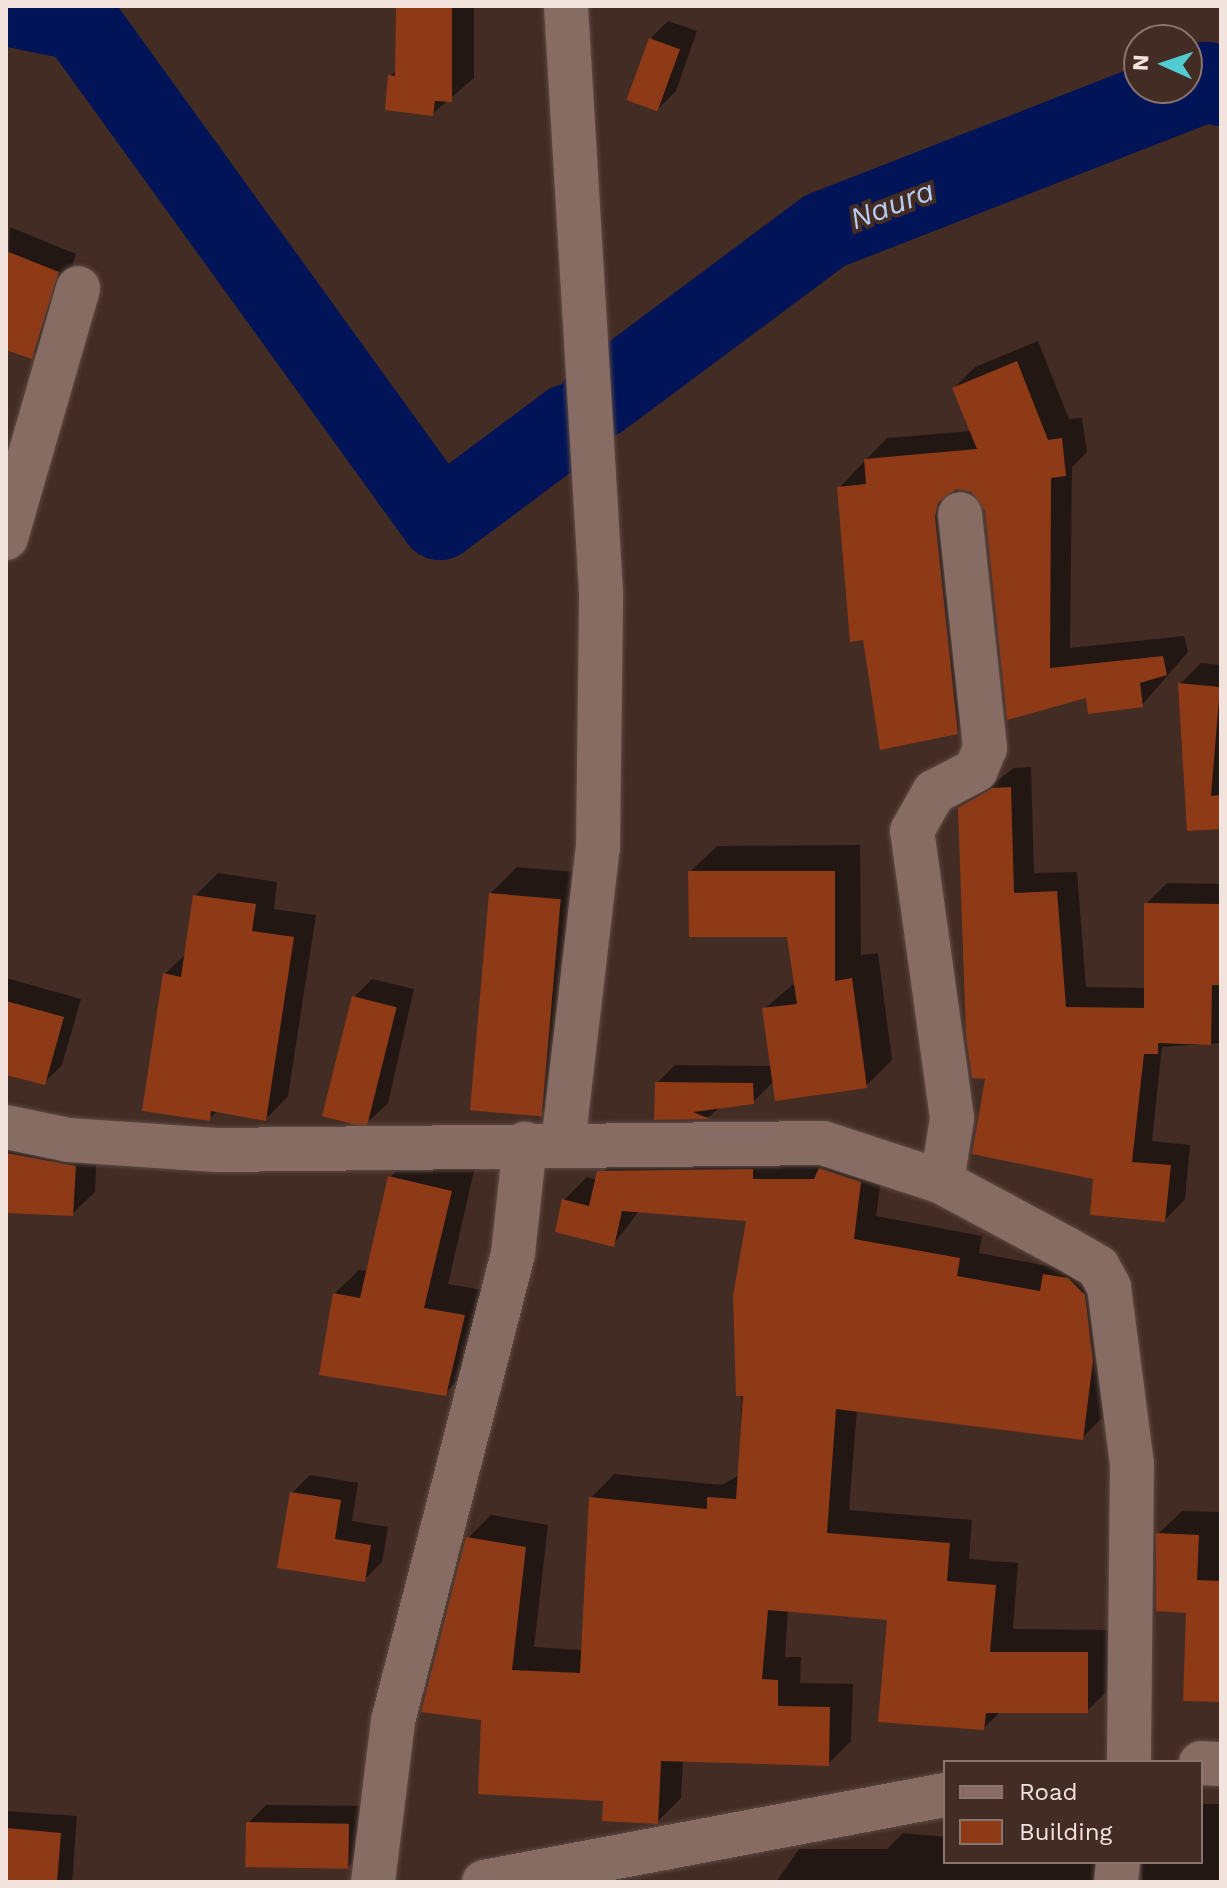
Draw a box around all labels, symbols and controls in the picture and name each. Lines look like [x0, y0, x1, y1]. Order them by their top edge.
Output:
north arrow [1123, 24, 1203, 104]
text: N [1128, 54, 1153, 72]
water label: Naura [845, 173, 939, 237]
legend [943, 1760, 1203, 1864]
text: Road [1019, 1778, 1078, 1806]
text: Building [1019, 1818, 1112, 1846]

